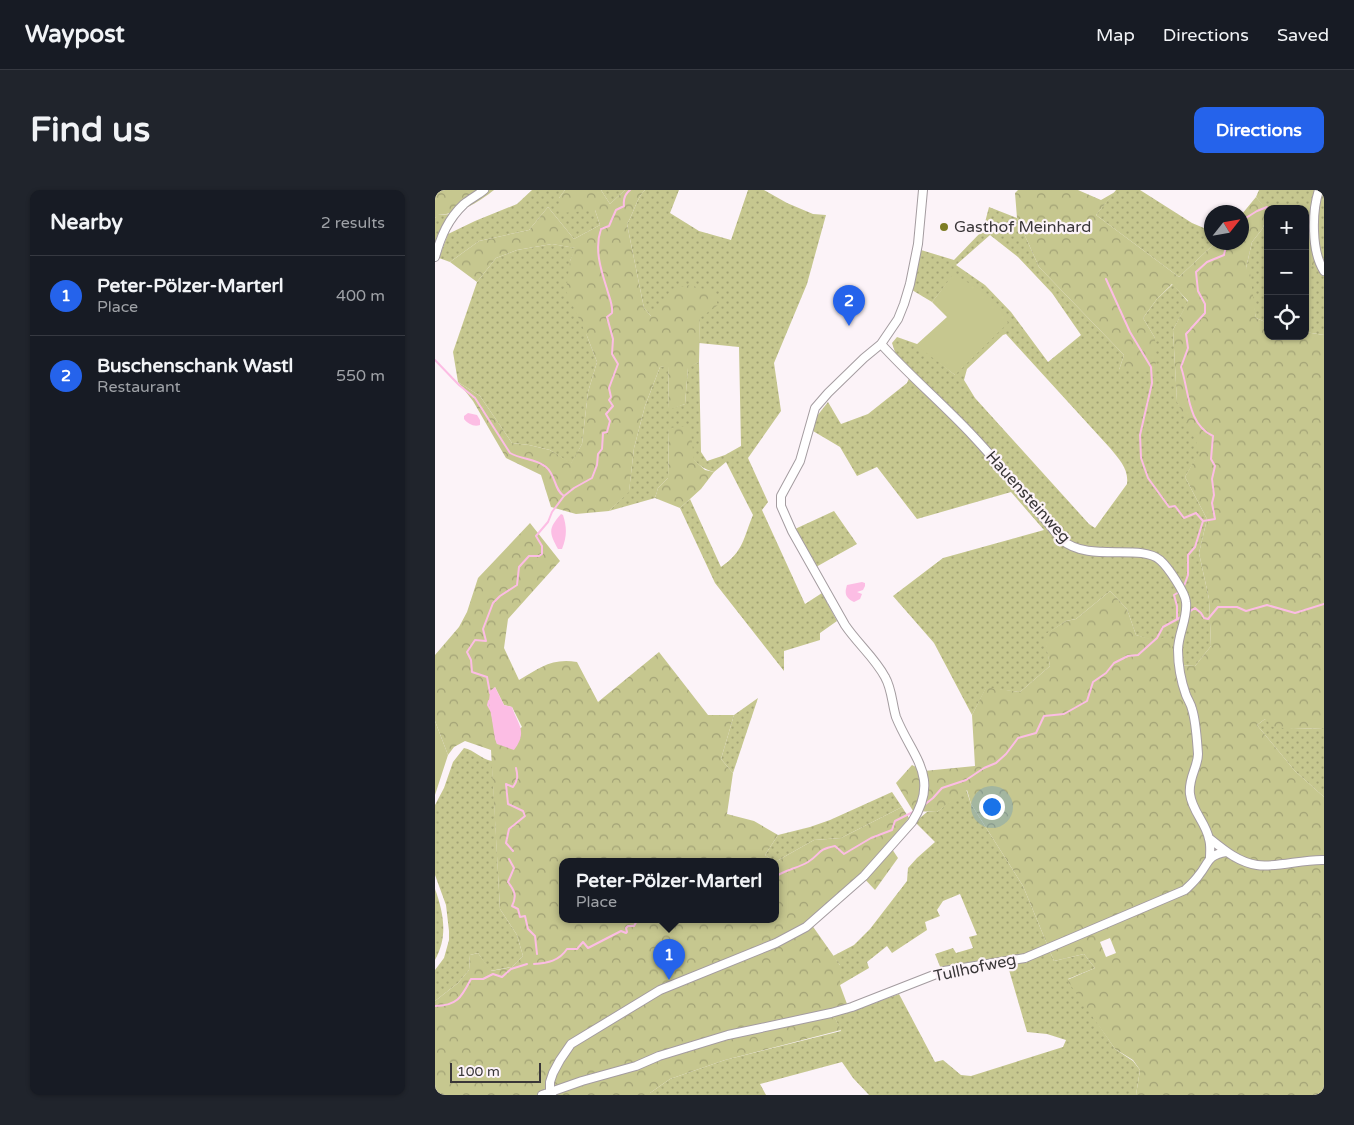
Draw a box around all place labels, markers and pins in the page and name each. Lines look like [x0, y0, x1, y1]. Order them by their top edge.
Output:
place label: Gasthof Meinhard [954, 217, 1091, 237]
marker: Gasthof Meinhard [938, 221, 950, 233]
pin: 2 [833, 285, 865, 326]
pin: 1 [653, 939, 685, 980]

